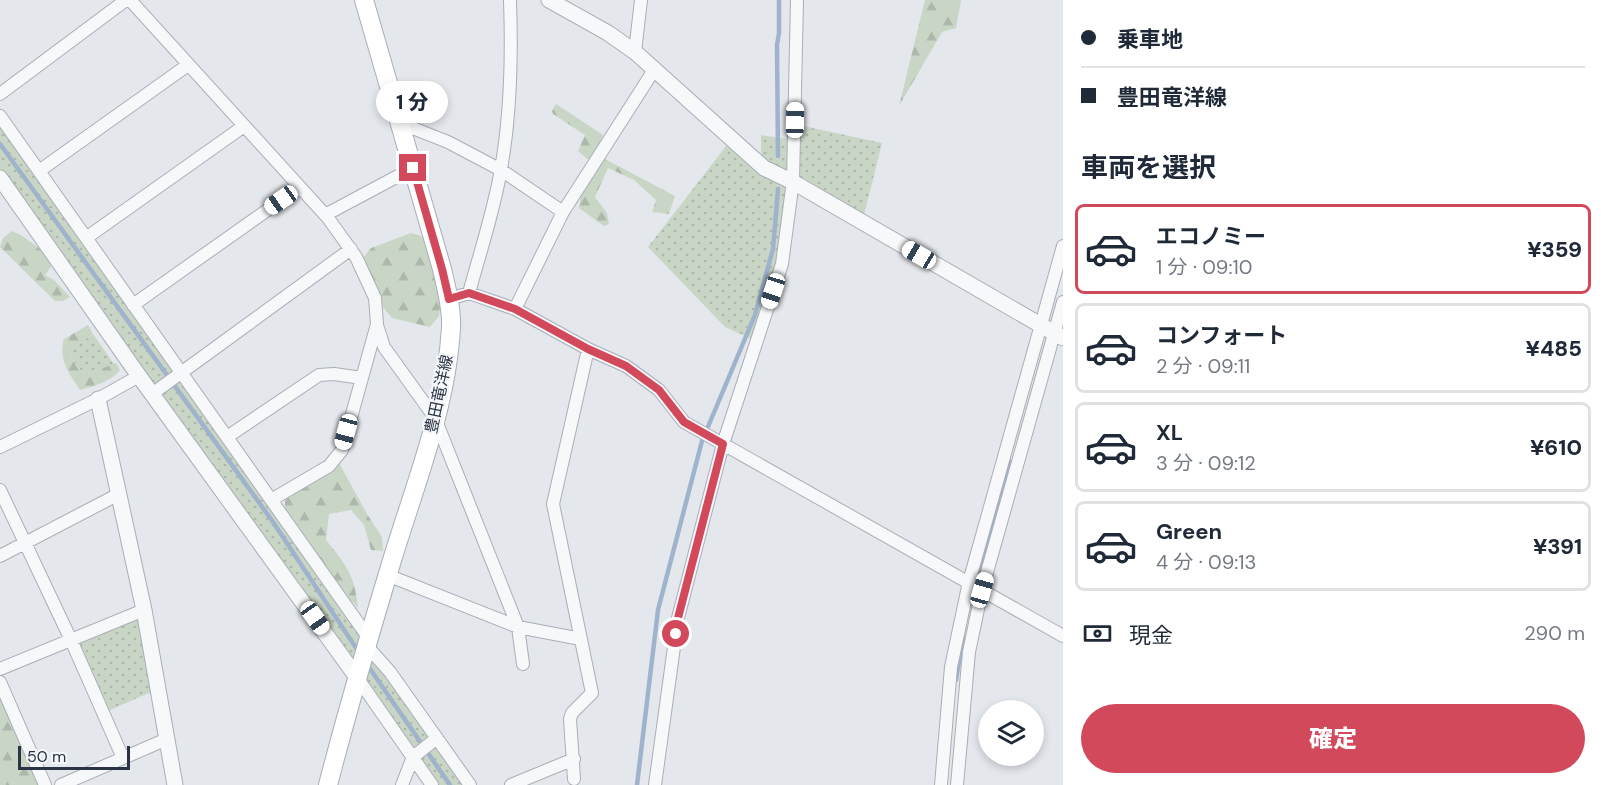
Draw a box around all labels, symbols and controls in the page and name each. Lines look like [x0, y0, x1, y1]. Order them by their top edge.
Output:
text: 乗車地 [1117, 25, 1183, 54]
callout: 1 分 [377, 81, 449, 123]
text: 豊田竜洋線 [1117, 83, 1227, 112]
text: 1 分 [396, 89, 428, 115]
car [786, 102, 804, 138]
text: 車両を選択 [1081, 150, 1216, 185]
route end [399, 154, 426, 181]
car [261, 182, 301, 218]
icon: car [1084, 222, 1138, 276]
text: エコノミー [1156, 222, 1266, 251]
text: ¥359 [1527, 235, 1582, 264]
car [899, 238, 939, 272]
text: 1 分 · 09:10 [1156, 254, 1252, 280]
car [759, 271, 787, 311]
icon: car [1084, 321, 1138, 375]
text: コンフォート [1156, 321, 1287, 350]
text: ¥485 [1526, 334, 1582, 363]
street label: 豊田竜洋線 [420, 353, 458, 435]
text: 2 分 · 09:11 [1156, 353, 1250, 379]
car [333, 412, 359, 452]
text: XL [1156, 418, 1183, 447]
icon: car [1084, 420, 1138, 474]
text: ¥610 [1530, 433, 1582, 462]
text: 3 分 · 09:12 [1156, 450, 1256, 476]
text: Green [1156, 517, 1222, 546]
icon: car [1084, 519, 1138, 573]
text: ¥391 [1533, 532, 1582, 561]
text: 4 分 · 09:13 [1156, 549, 1256, 575]
car [968, 570, 996, 610]
car [297, 598, 333, 638]
icon: cash [1081, 617, 1114, 650]
route start [662, 620, 689, 647]
text: 290 m [1524, 620, 1585, 646]
text: 現金 [1129, 621, 1173, 650]
map controls [978, 700, 1044, 766]
button: layers [978, 700, 1044, 766]
button: 確定 [1081, 704, 1585, 773]
scale bar [18, 743, 130, 770]
text: 50 m [27, 746, 66, 767]

